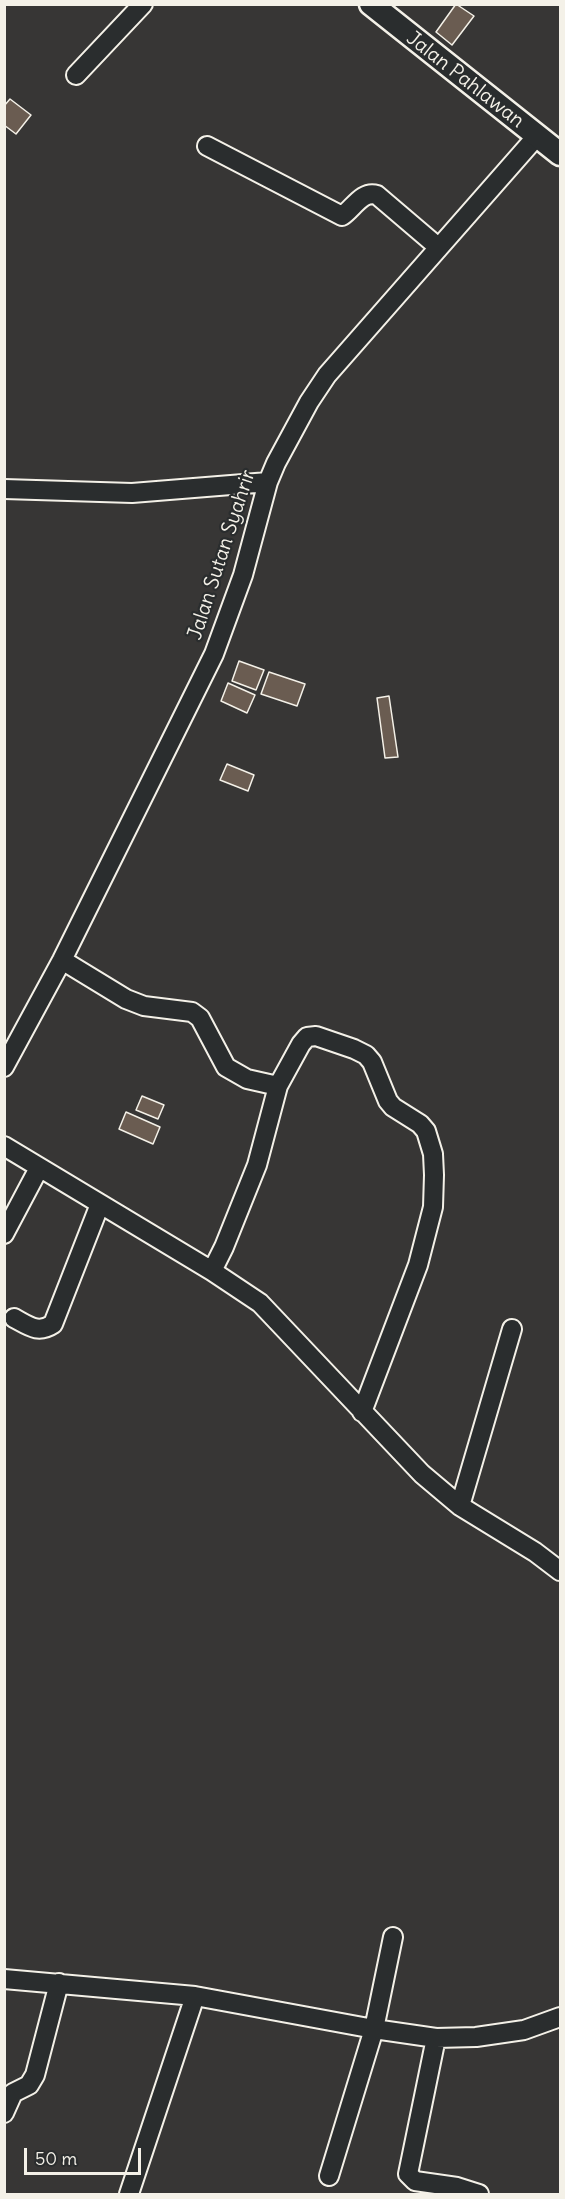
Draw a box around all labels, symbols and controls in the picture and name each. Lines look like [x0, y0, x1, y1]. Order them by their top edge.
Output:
street label: Jalan Pahlawan [401, 27, 529, 133]
street label: Jalan Sutan Syahrir [183, 467, 261, 643]
scale bar [27, 2136, 144, 2174]
text: 50 m [35, 2147, 77, 2170]

